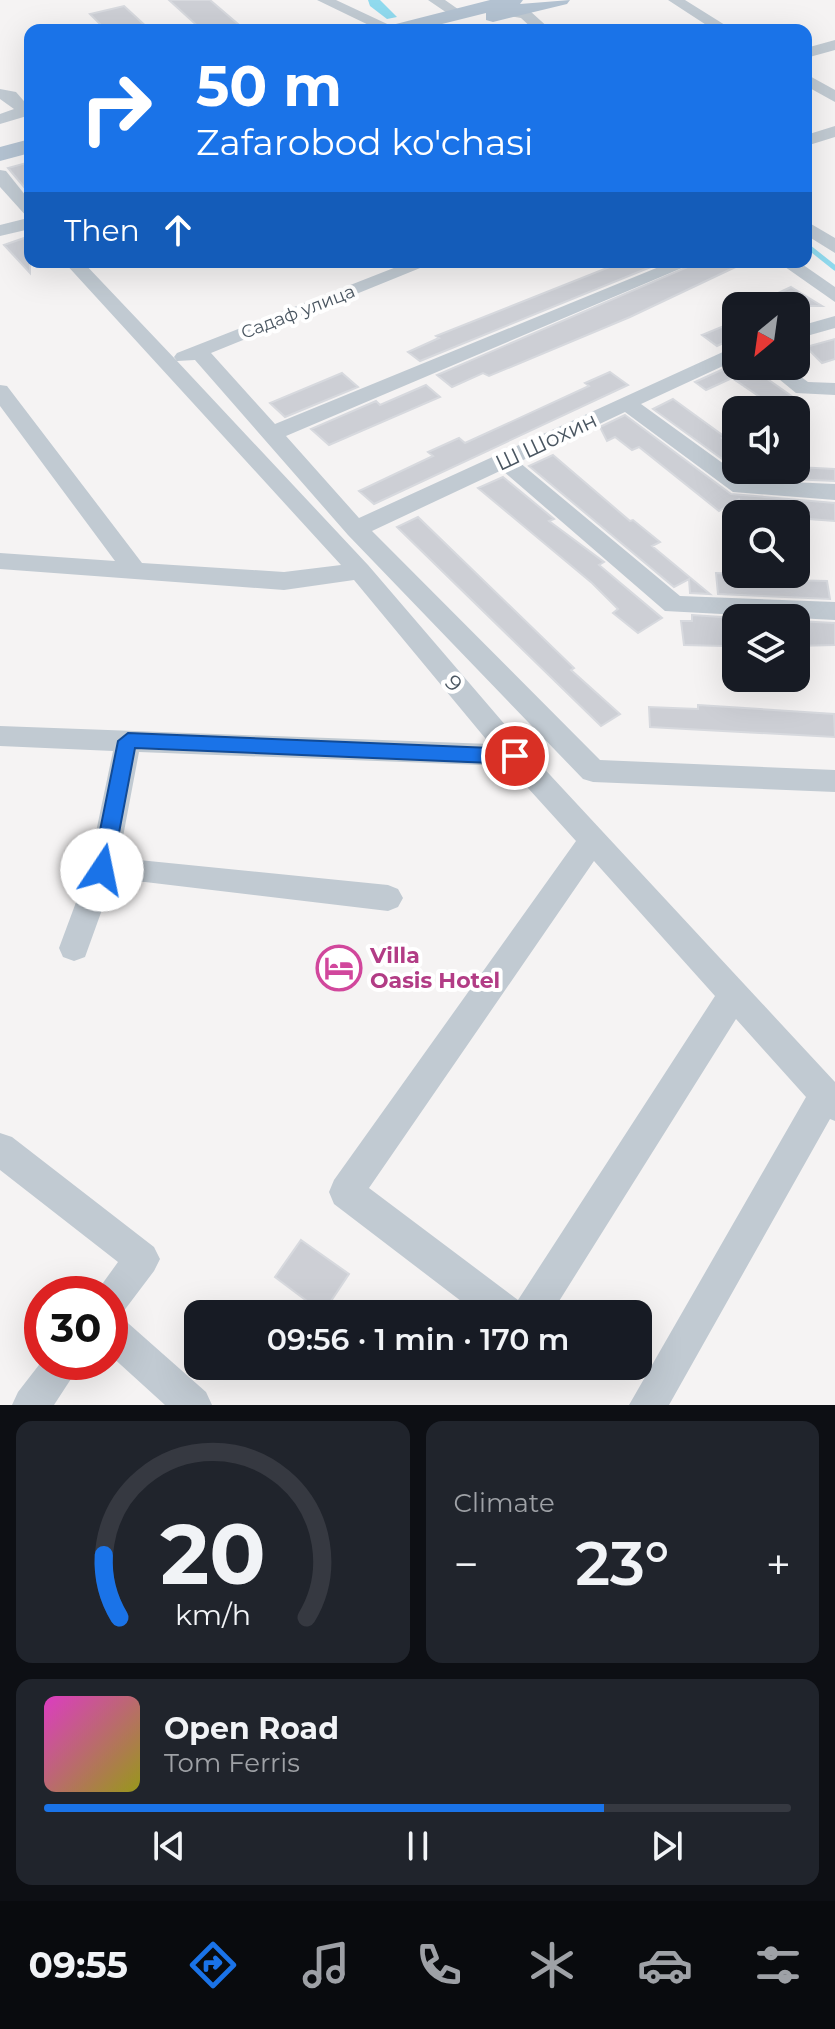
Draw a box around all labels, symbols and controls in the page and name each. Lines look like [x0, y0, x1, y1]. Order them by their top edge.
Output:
text: 50 m [196, 52, 342, 120]
icon: right [64, 56, 168, 160]
text: Zafarobod ko'chasi [196, 120, 533, 164]
icon: ahead [156, 208, 200, 252]
text: Then [64, 212, 140, 249]
street label: Садаф улица [238, 280, 358, 344]
north arrow [722, 292, 810, 380]
map controls [722, 292, 810, 692]
button: sound [722, 396, 810, 484]
street label: Ш Шохин [491, 406, 601, 477]
button: search [722, 500, 810, 588]
button: layers [722, 604, 810, 692]
street label: 9 [439, 670, 468, 697]
pin [481, 722, 549, 790]
icon: arrive [493, 734, 537, 778]
position arrow [60, 828, 144, 912]
place label: Villa Oasis Hotel [369, 942, 500, 994]
hotel icon: Villa Oasis Hotel [315, 944, 363, 992]
speed limit sign: 30 [24, 1276, 128, 1380]
text: 09:56 · 1 min · 170 m [267, 1321, 569, 1358]
text: Climate [454, 1487, 555, 1519]
text: 20 [160, 1503, 266, 1605]
text: 23° [575, 1527, 669, 1600]
text: − [454, 1537, 479, 1591]
text: + [766, 1537, 791, 1591]
text: km/h [175, 1597, 251, 1632]
text: Open Road [164, 1710, 339, 1747]
text: Tom Ferris [164, 1747, 300, 1779]
icon: previous [147, 1824, 191, 1868]
icon: pause [396, 1824, 440, 1868]
icon: next [645, 1824, 689, 1868]
icon: directions [185, 1937, 241, 1993]
icon: music [298, 1937, 354, 1993]
icon: phone [411, 1937, 467, 1993]
icon: climate [524, 1937, 580, 1993]
icon: car [637, 1937, 693, 1993]
icon: filters [750, 1937, 806, 1993]
text: 09:55 [29, 1943, 128, 1987]

